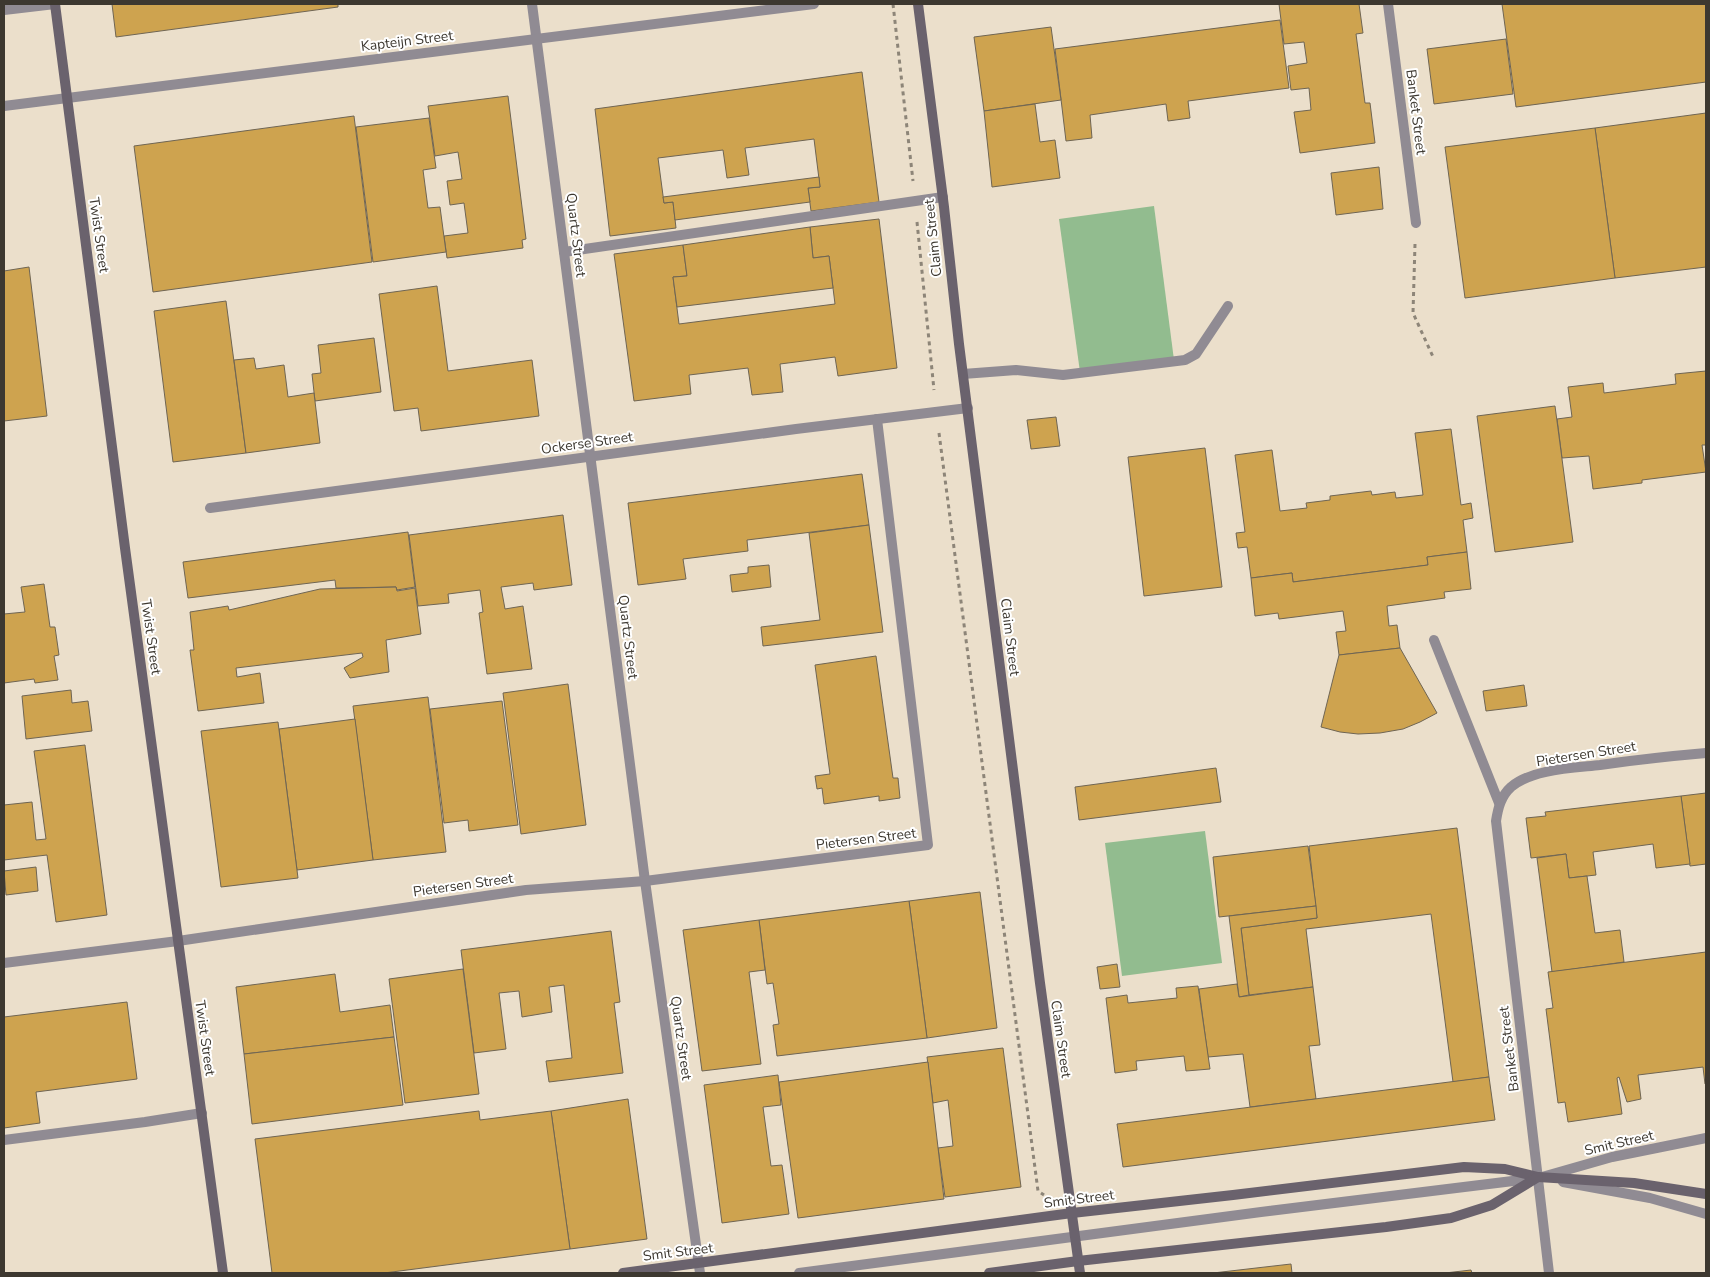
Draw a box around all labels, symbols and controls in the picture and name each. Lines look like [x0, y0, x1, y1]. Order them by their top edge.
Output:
street label: Kapteijn Street [360, 26, 454, 56]
street label: Banket Street [1401, 68, 1431, 156]
street label: Quartz Street [561, 192, 591, 278]
street label: Twist Street [84, 196, 114, 274]
street label: Claim Street [919, 198, 947, 278]
street label: Ockerse Street [540, 427, 634, 459]
street label: Quartz Street [613, 594, 643, 680]
street label: Claim Street [996, 597, 1024, 677]
street label: Twist Street [136, 598, 166, 676]
street label: Pietersen Street [1535, 737, 1637, 771]
street label: Pietersen Street [815, 823, 917, 855]
street label: Pietersen Street [412, 869, 514, 901]
street label: Quartz Street [666, 995, 696, 1081]
street label: Twist Street [190, 999, 220, 1077]
street label: Claim Street [1046, 999, 1076, 1079]
street label: Banket Street [1494, 1005, 1524, 1093]
street label: Smit Street [1582, 1126, 1656, 1160]
street label: Smit Street [1043, 1185, 1115, 1213]
street label: Smit Street [642, 1238, 714, 1266]

